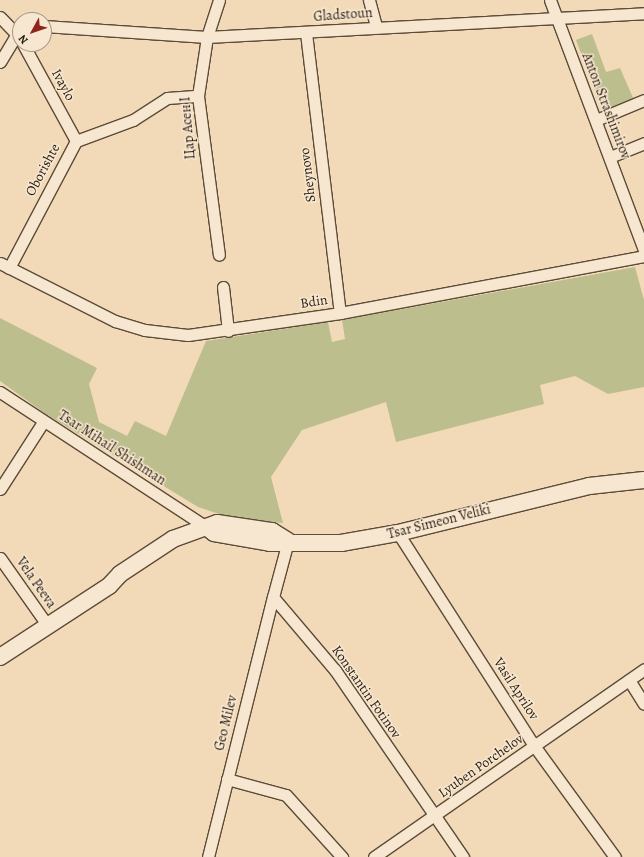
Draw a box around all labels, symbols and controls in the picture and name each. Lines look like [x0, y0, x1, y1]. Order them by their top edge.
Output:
street label: Gladstoun [313, 5, 373, 25]
north arrow [12, 12, 52, 52]
text: N [15, 32, 32, 47]
street label: Anton Strashimirov [578, 51, 634, 161]
street label: Ivaylo [48, 66, 78, 104]
street label: Цар Асен I [177, 96, 199, 160]
street label: Oborishte [22, 141, 64, 199]
street label: Sheynovo [296, 147, 320, 203]
street label: Bdin [299, 292, 329, 312]
street label: Tsar Mihail Shishman [55, 407, 169, 489]
street label: Tsar Simeon Veliki [386, 501, 492, 543]
street label: Vela Peeva [12, 554, 60, 612]
street label: Konstantin Fotinov [328, 642, 404, 742]
street label: Vasil Aprilov [490, 655, 542, 723]
street label: Geo Milev [211, 693, 241, 753]
street label: Lyuben Porchelov [435, 730, 527, 802]

